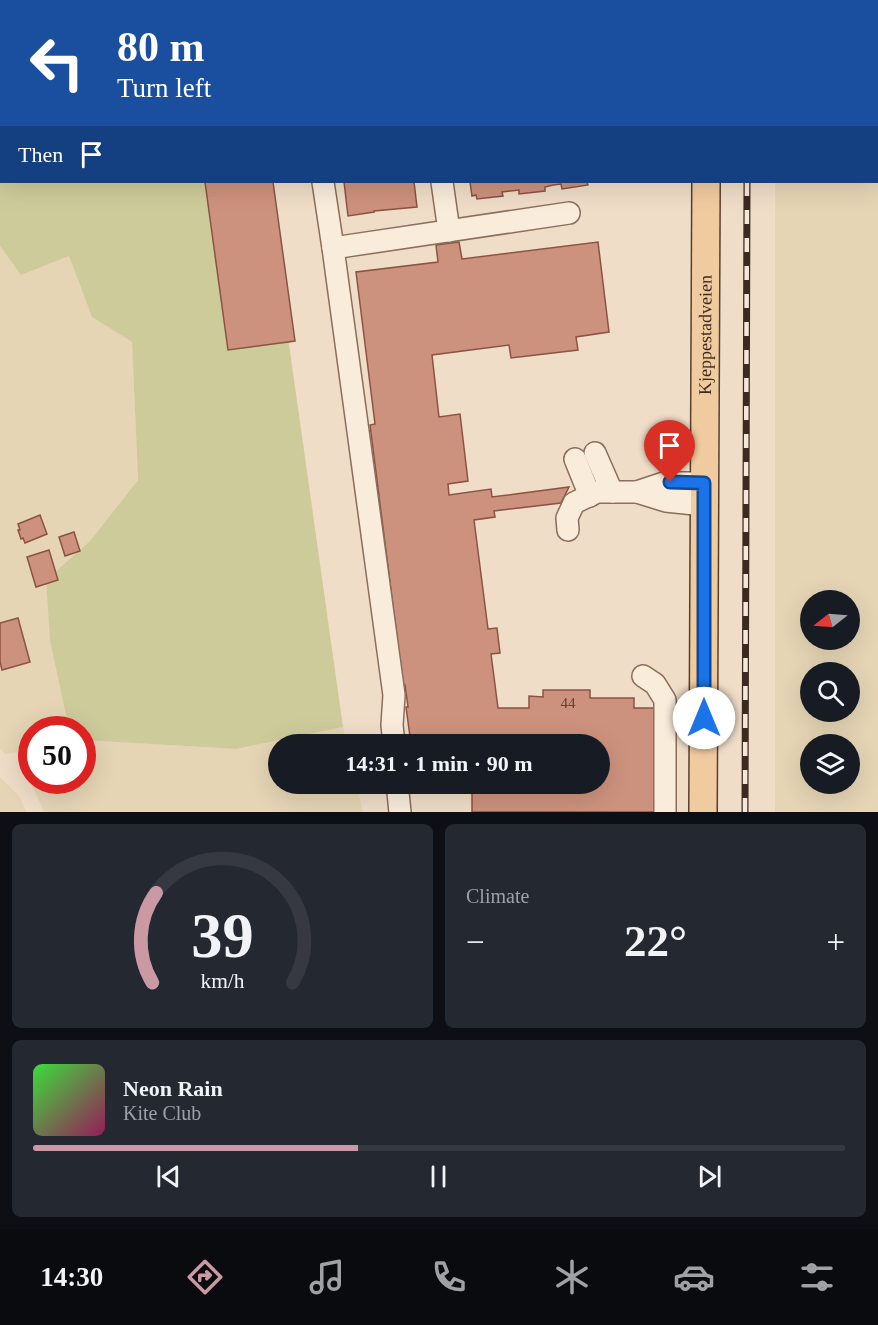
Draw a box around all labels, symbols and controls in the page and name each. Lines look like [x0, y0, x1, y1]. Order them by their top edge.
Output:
icon: left [18, 24, 96, 102]
text: 80 m [117, 24, 205, 70]
text: Turn left [117, 73, 211, 103]
icon: arrive [75, 138, 108, 171]
text: Then [18, 142, 63, 167]
street label: Kjeppestadveien [695, 275, 716, 395]
pin [644, 420, 695, 482]
icon: arrive [653, 429, 686, 462]
north arrow [800, 590, 860, 650]
map controls [800, 590, 860, 794]
button: search [800, 662, 860, 722]
position arrow [672, 686, 736, 750]
house number: 44 [561, 695, 576, 711]
speed limit sign: 50 [18, 716, 96, 794]
button: layers [800, 734, 860, 794]
text: 14:31 · 1 min · 90 m [346, 751, 533, 776]
text: Climate [466, 885, 529, 907]
text: 39 [191, 901, 254, 970]
text: 22° [624, 916, 687, 966]
text: − [466, 924, 485, 960]
text: + [826, 924, 845, 960]
text: km/h [200, 969, 245, 993]
text: Neon Rain [123, 1076, 223, 1101]
text: Kite Club [123, 1102, 201, 1124]
icon: previous [152, 1160, 185, 1193]
icon: pause [422, 1160, 455, 1193]
icon: next [693, 1160, 726, 1193]
icon: directions [184, 1256, 226, 1298]
icon: music [306, 1256, 348, 1298]
icon: phone [428, 1256, 470, 1298]
icon: climate [551, 1256, 593, 1298]
icon: car [673, 1256, 715, 1298]
icon: filters [796, 1256, 838, 1298]
text: 14:30 [40, 1262, 103, 1292]

